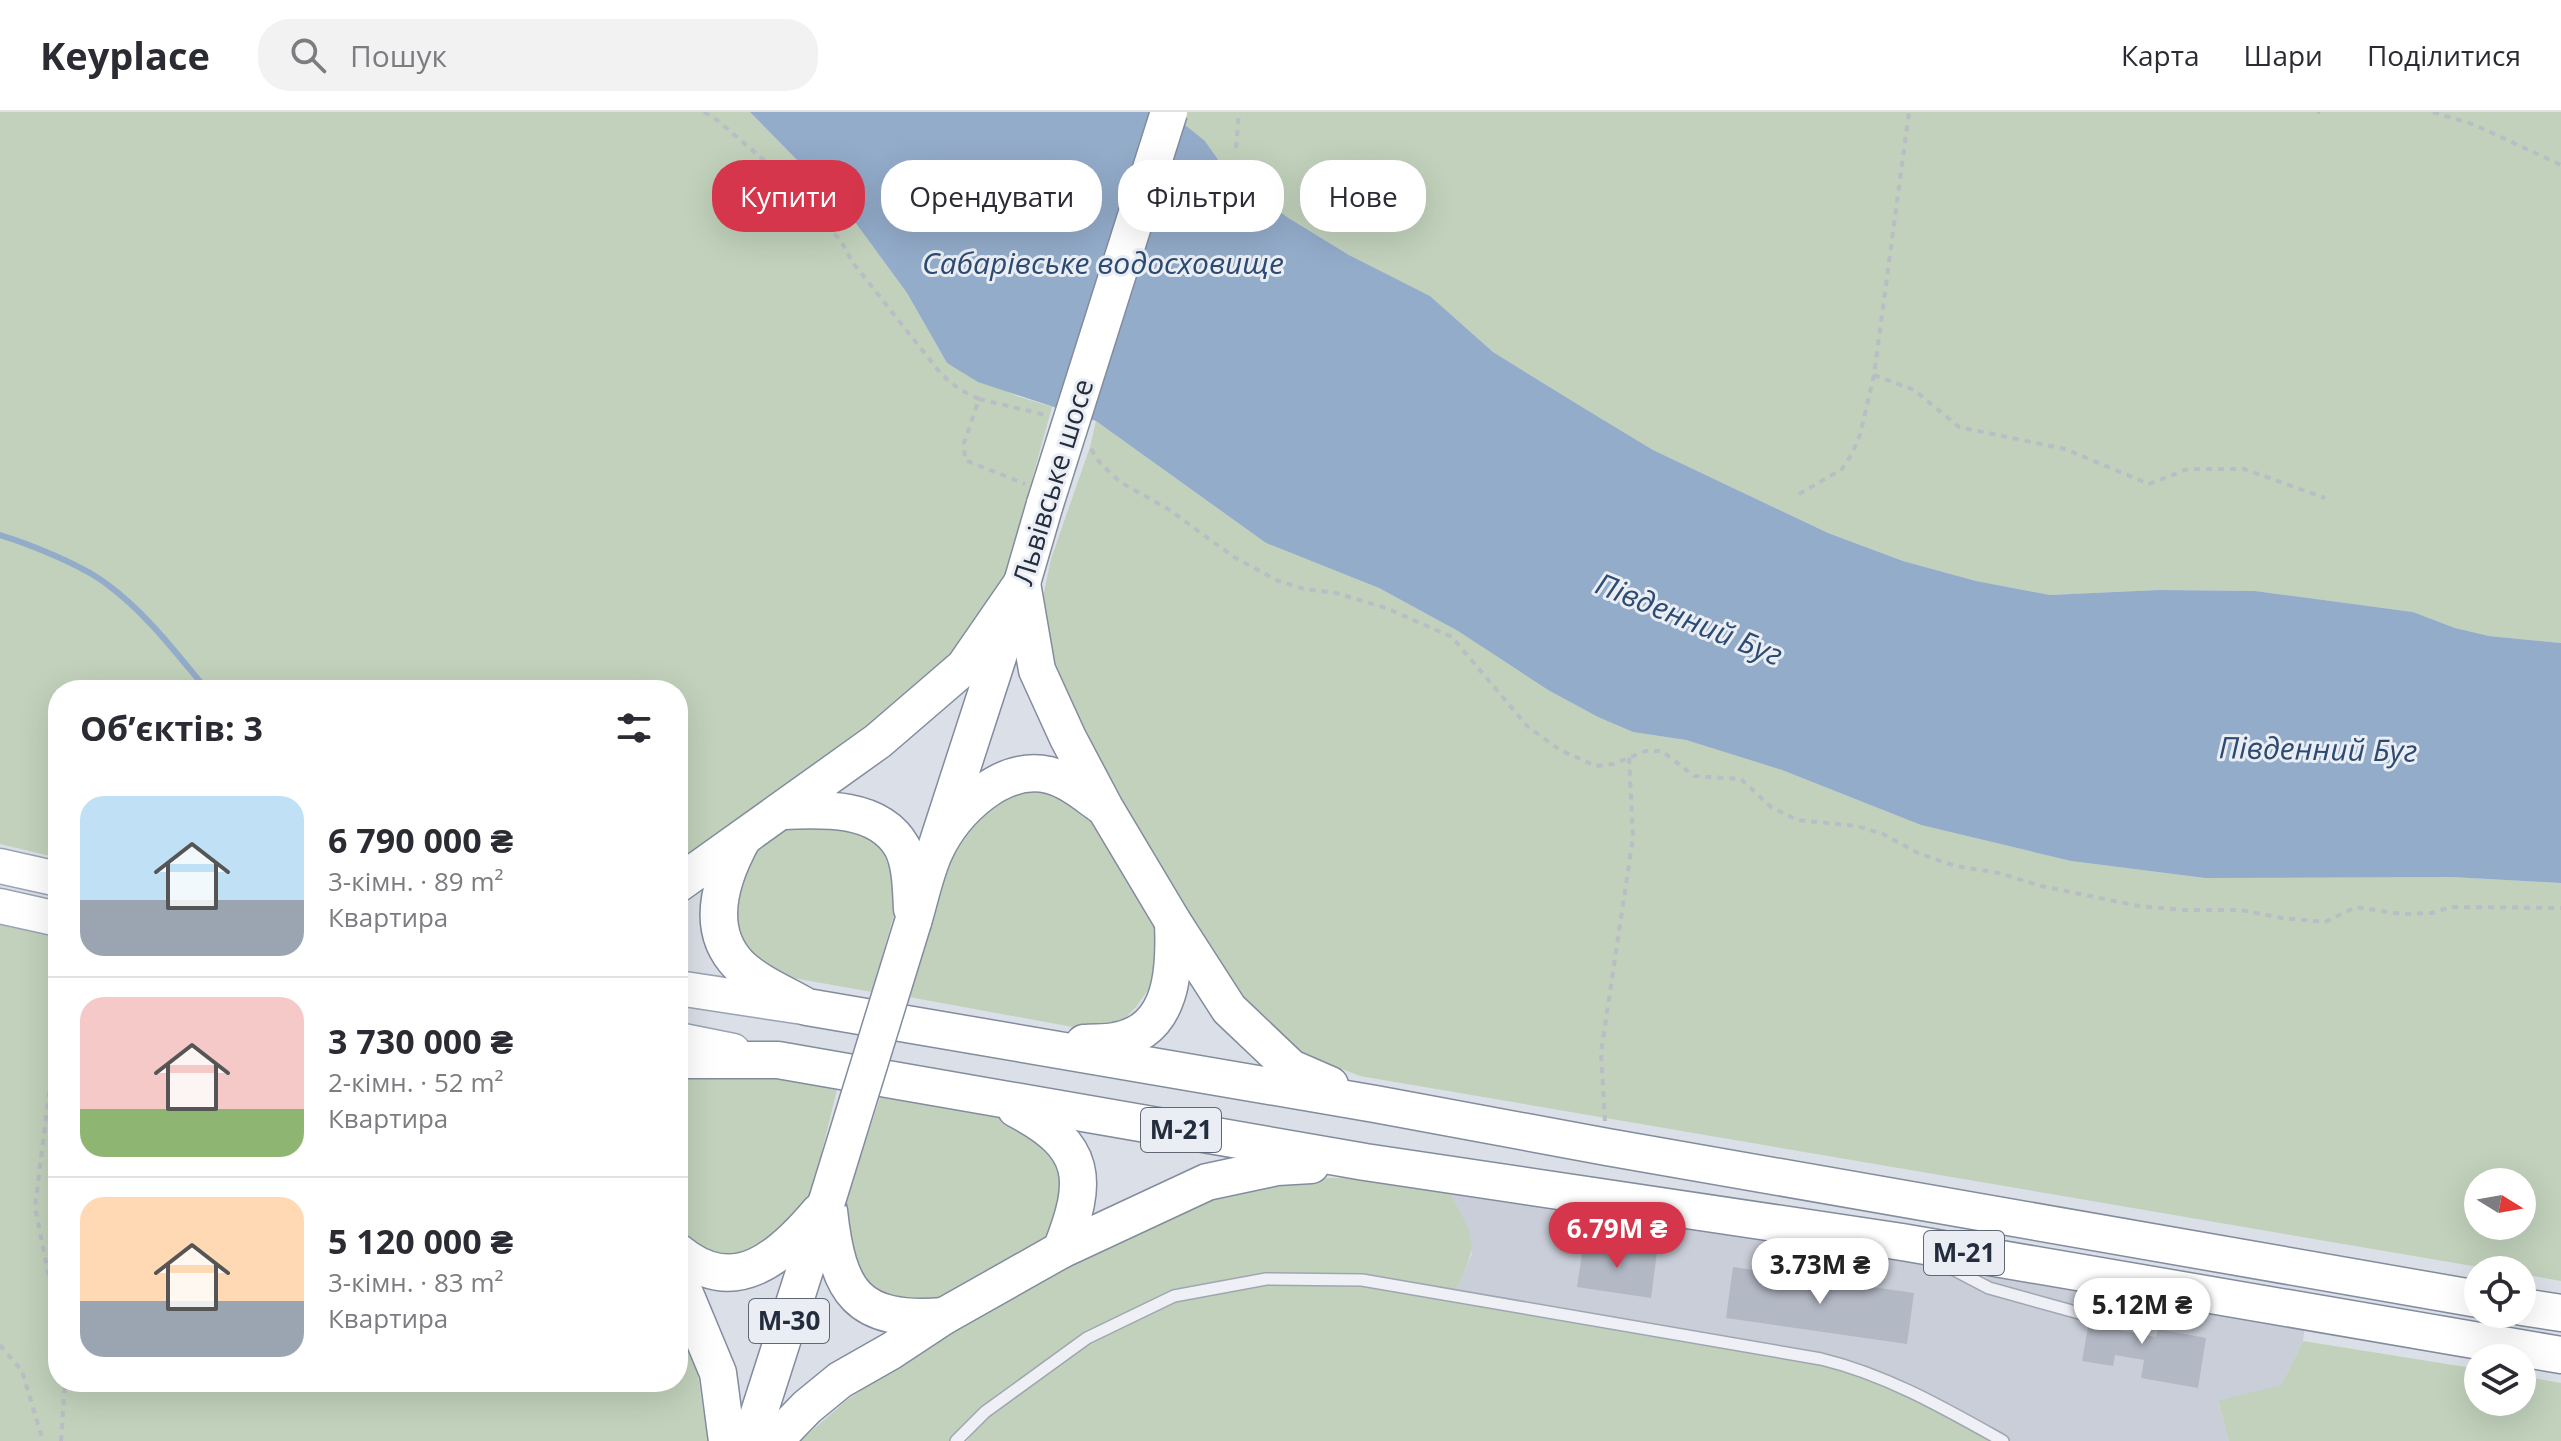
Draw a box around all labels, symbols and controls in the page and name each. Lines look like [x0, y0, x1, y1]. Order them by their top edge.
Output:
search box [258, 19, 818, 91]
text: Keyplace [40, 29, 210, 81]
icon: search [286, 33, 330, 77]
text: Пошук [350, 35, 447, 76]
text: Карта [2121, 36, 2200, 74]
text: Шари [2244, 36, 2323, 74]
text: Поділитися [2367, 36, 2521, 74]
chip: Купити [712, 160, 865, 232]
chip: Орендувати [881, 160, 1102, 232]
chip: Фільтри [1118, 160, 1284, 232]
chip: Нове [1300, 160, 1426, 232]
water label: Сабарівське водосховище [922, 242, 1284, 283]
street label: Львівське шосе [1003, 374, 1101, 589]
water label: Південний Буг [1590, 562, 1789, 675]
text: Об’єктів: 3 [80, 705, 263, 751]
icon: filters [612, 706, 656, 750]
water label: Південний Буг [2218, 726, 2418, 771]
text: 6 790 000 ₴ [328, 817, 513, 863]
icon: home [144, 828, 240, 924]
text: 3-кімн. · 89 m² [328, 863, 504, 899]
text: Квартира [328, 899, 448, 935]
text: 3 730 000 ₴ [328, 1018, 513, 1064]
icon: home [144, 1029, 240, 1125]
text: 2-кімн. · 52 m² [328, 1064, 504, 1100]
text: Квартира [328, 1100, 448, 1136]
road number: М-21 [1141, 1108, 1221, 1152]
north arrow [2464, 1168, 2536, 1240]
map controls [2464, 1168, 2536, 1416]
pin: 6.79M ₴ [1543, 1202, 1691, 1270]
text: 6.79M ₴ [1567, 1210, 1667, 1246]
text: 5 120 000 ₴ [328, 1218, 513, 1264]
icon: home [144, 1229, 240, 1325]
road number: М-21 [1924, 1231, 2004, 1275]
pin: 3.73M ₴ [1746, 1238, 1894, 1306]
text: 3.73M ₴ [1770, 1246, 1870, 1282]
button: locate [2464, 1256, 2536, 1328]
text: 3-кімн. · 83 m² [328, 1264, 504, 1300]
pin: 5.12M ₴ [2068, 1278, 2216, 1346]
text: 5.12M ₴ [2092, 1286, 2192, 1322]
road number: М-30 [749, 1299, 829, 1343]
text: Квартира [328, 1300, 448, 1336]
button: layers [2464, 1344, 2536, 1416]

